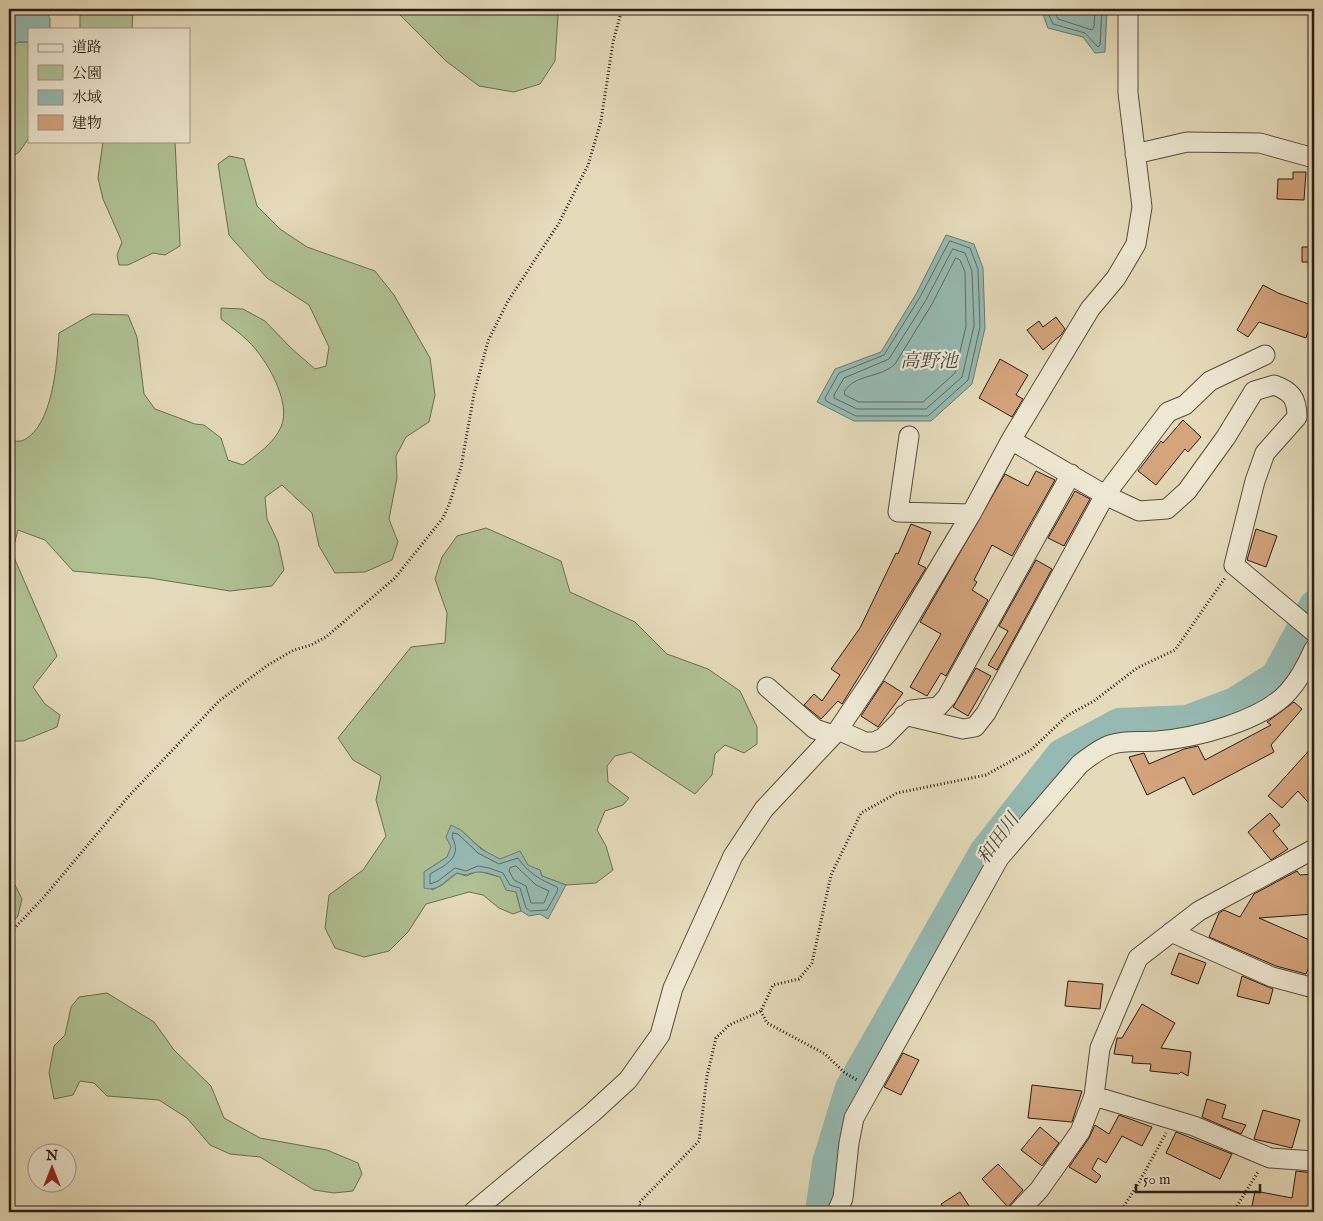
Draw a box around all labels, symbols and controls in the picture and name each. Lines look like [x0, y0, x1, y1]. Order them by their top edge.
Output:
legend [28, 28, 190, 142]
text: 道路 [72, 38, 102, 57]
text: 公園 [72, 64, 102, 83]
text: 水域 [72, 88, 102, 107]
text: 建物 [72, 114, 102, 133]
water label: 高野池 [900, 350, 959, 374]
water label: 和田川 [972, 807, 1026, 869]
north arrow [28, 1144, 78, 1194]
text: N [45, 1147, 58, 1165]
scale bar [1136, 1161, 1259, 1193]
text: 50 m [1143, 1170, 1171, 1189]

